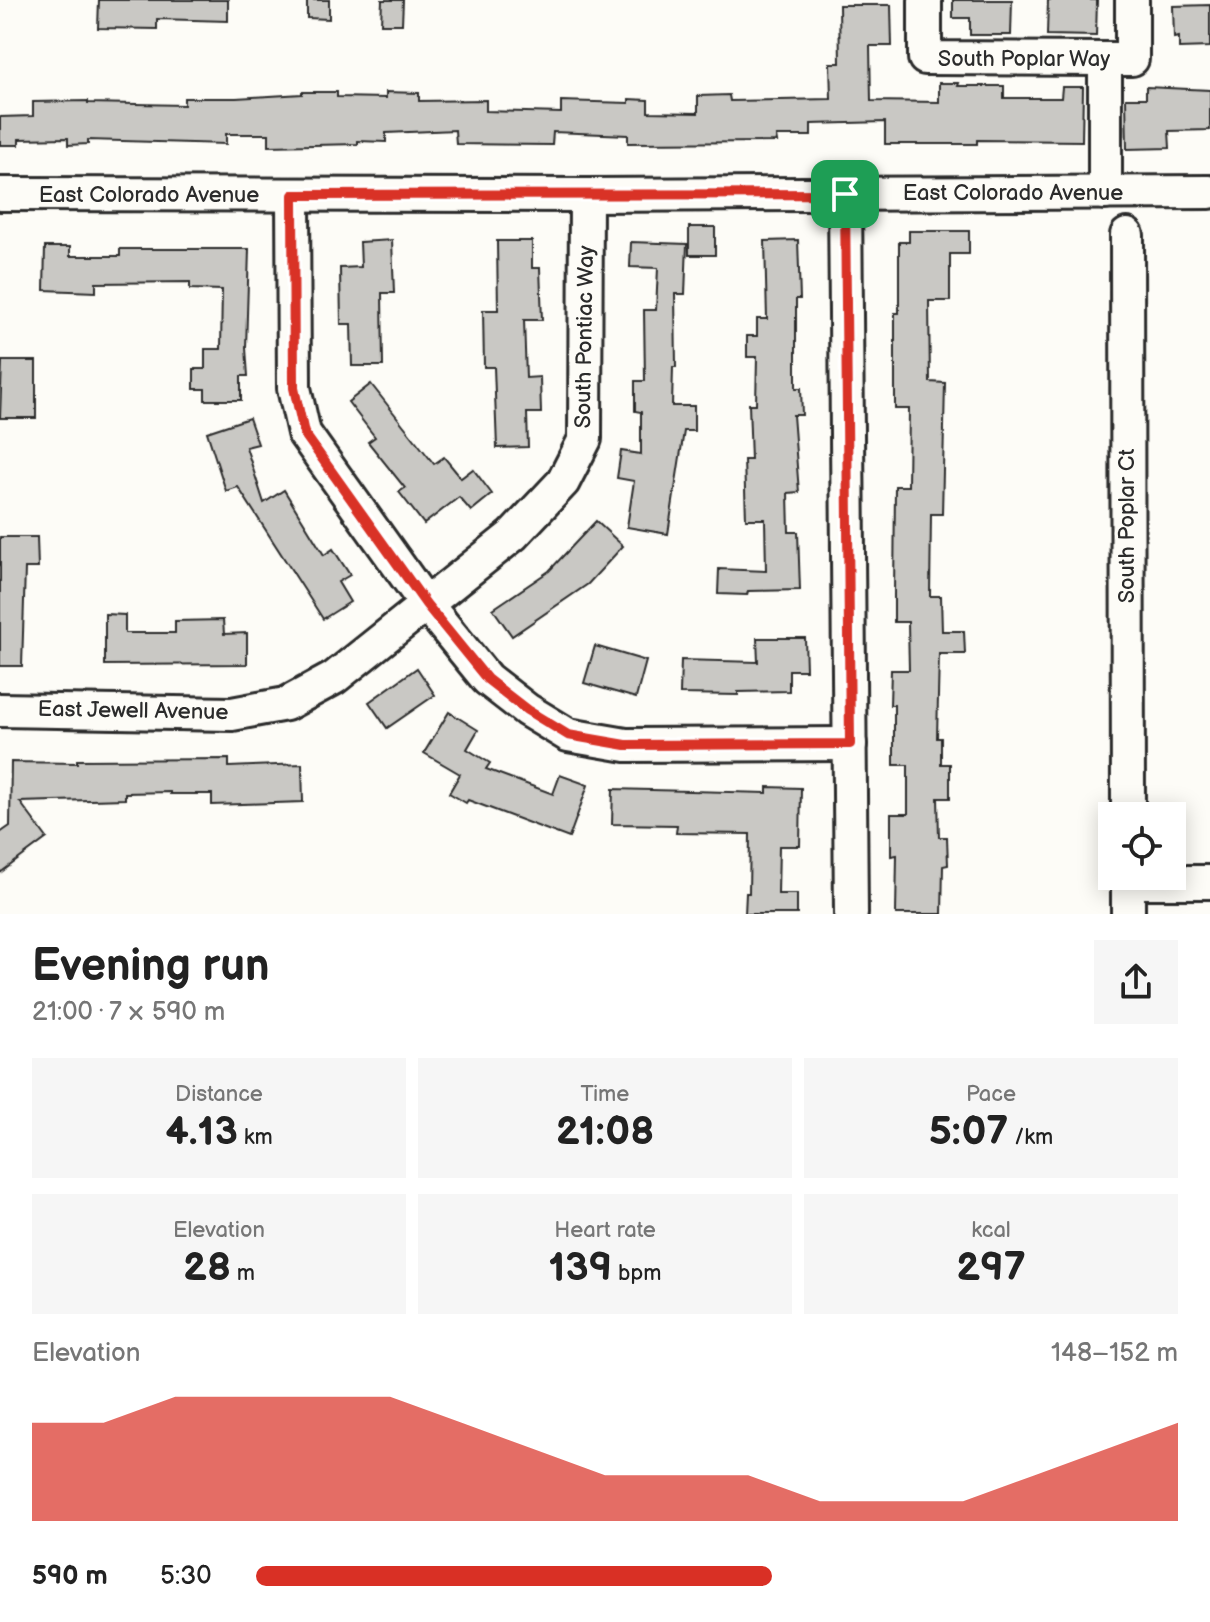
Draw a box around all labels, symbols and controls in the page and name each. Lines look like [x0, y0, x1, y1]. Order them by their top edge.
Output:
street label: South Poplar Way [938, 46, 1110, 73]
pin [811, 160, 879, 228]
icon: arrive [823, 172, 867, 216]
street label: East Colorado Avenue [903, 180, 1123, 207]
street label: East Colorado Avenue [39, 182, 259, 209]
street label: South Pontiac Way [570, 245, 600, 429]
street label: South Poplar Ct [1114, 449, 1141, 603]
street label: East Jewell Avenue [37, 696, 229, 726]
map controls [1098, 802, 1186, 890]
button: locate [1098, 802, 1186, 890]
text: Evening run [32, 940, 269, 993]
button: share [1094, 940, 1178, 1024]
text: 21:00 · 7 × 590 m [32, 997, 225, 1028]
text: Distance [175, 1081, 263, 1108]
text: Time [581, 1081, 629, 1108]
text: Pace [966, 1081, 1016, 1108]
text: 4.13 [165, 1108, 238, 1156]
text: 21:08 [556, 1108, 654, 1156]
text: 5:07 [929, 1108, 1008, 1156]
text: km [238, 1124, 273, 1151]
text: /km [1008, 1124, 1053, 1151]
text: Elevation [173, 1217, 265, 1244]
text: Heart rate [554, 1217, 656, 1244]
text: kcal [971, 1217, 1011, 1244]
text: 28 [183, 1244, 231, 1292]
text: 139 [549, 1244, 612, 1292]
text: 297 [956, 1244, 1026, 1292]
text: m [231, 1260, 255, 1287]
text: bpm [612, 1260, 661, 1287]
text: Elevation [32, 1338, 140, 1369]
text: 148–152 m [1051, 1338, 1178, 1369]
text: 590 m [32, 1561, 108, 1592]
text: 5:30 [160, 1561, 211, 1592]

